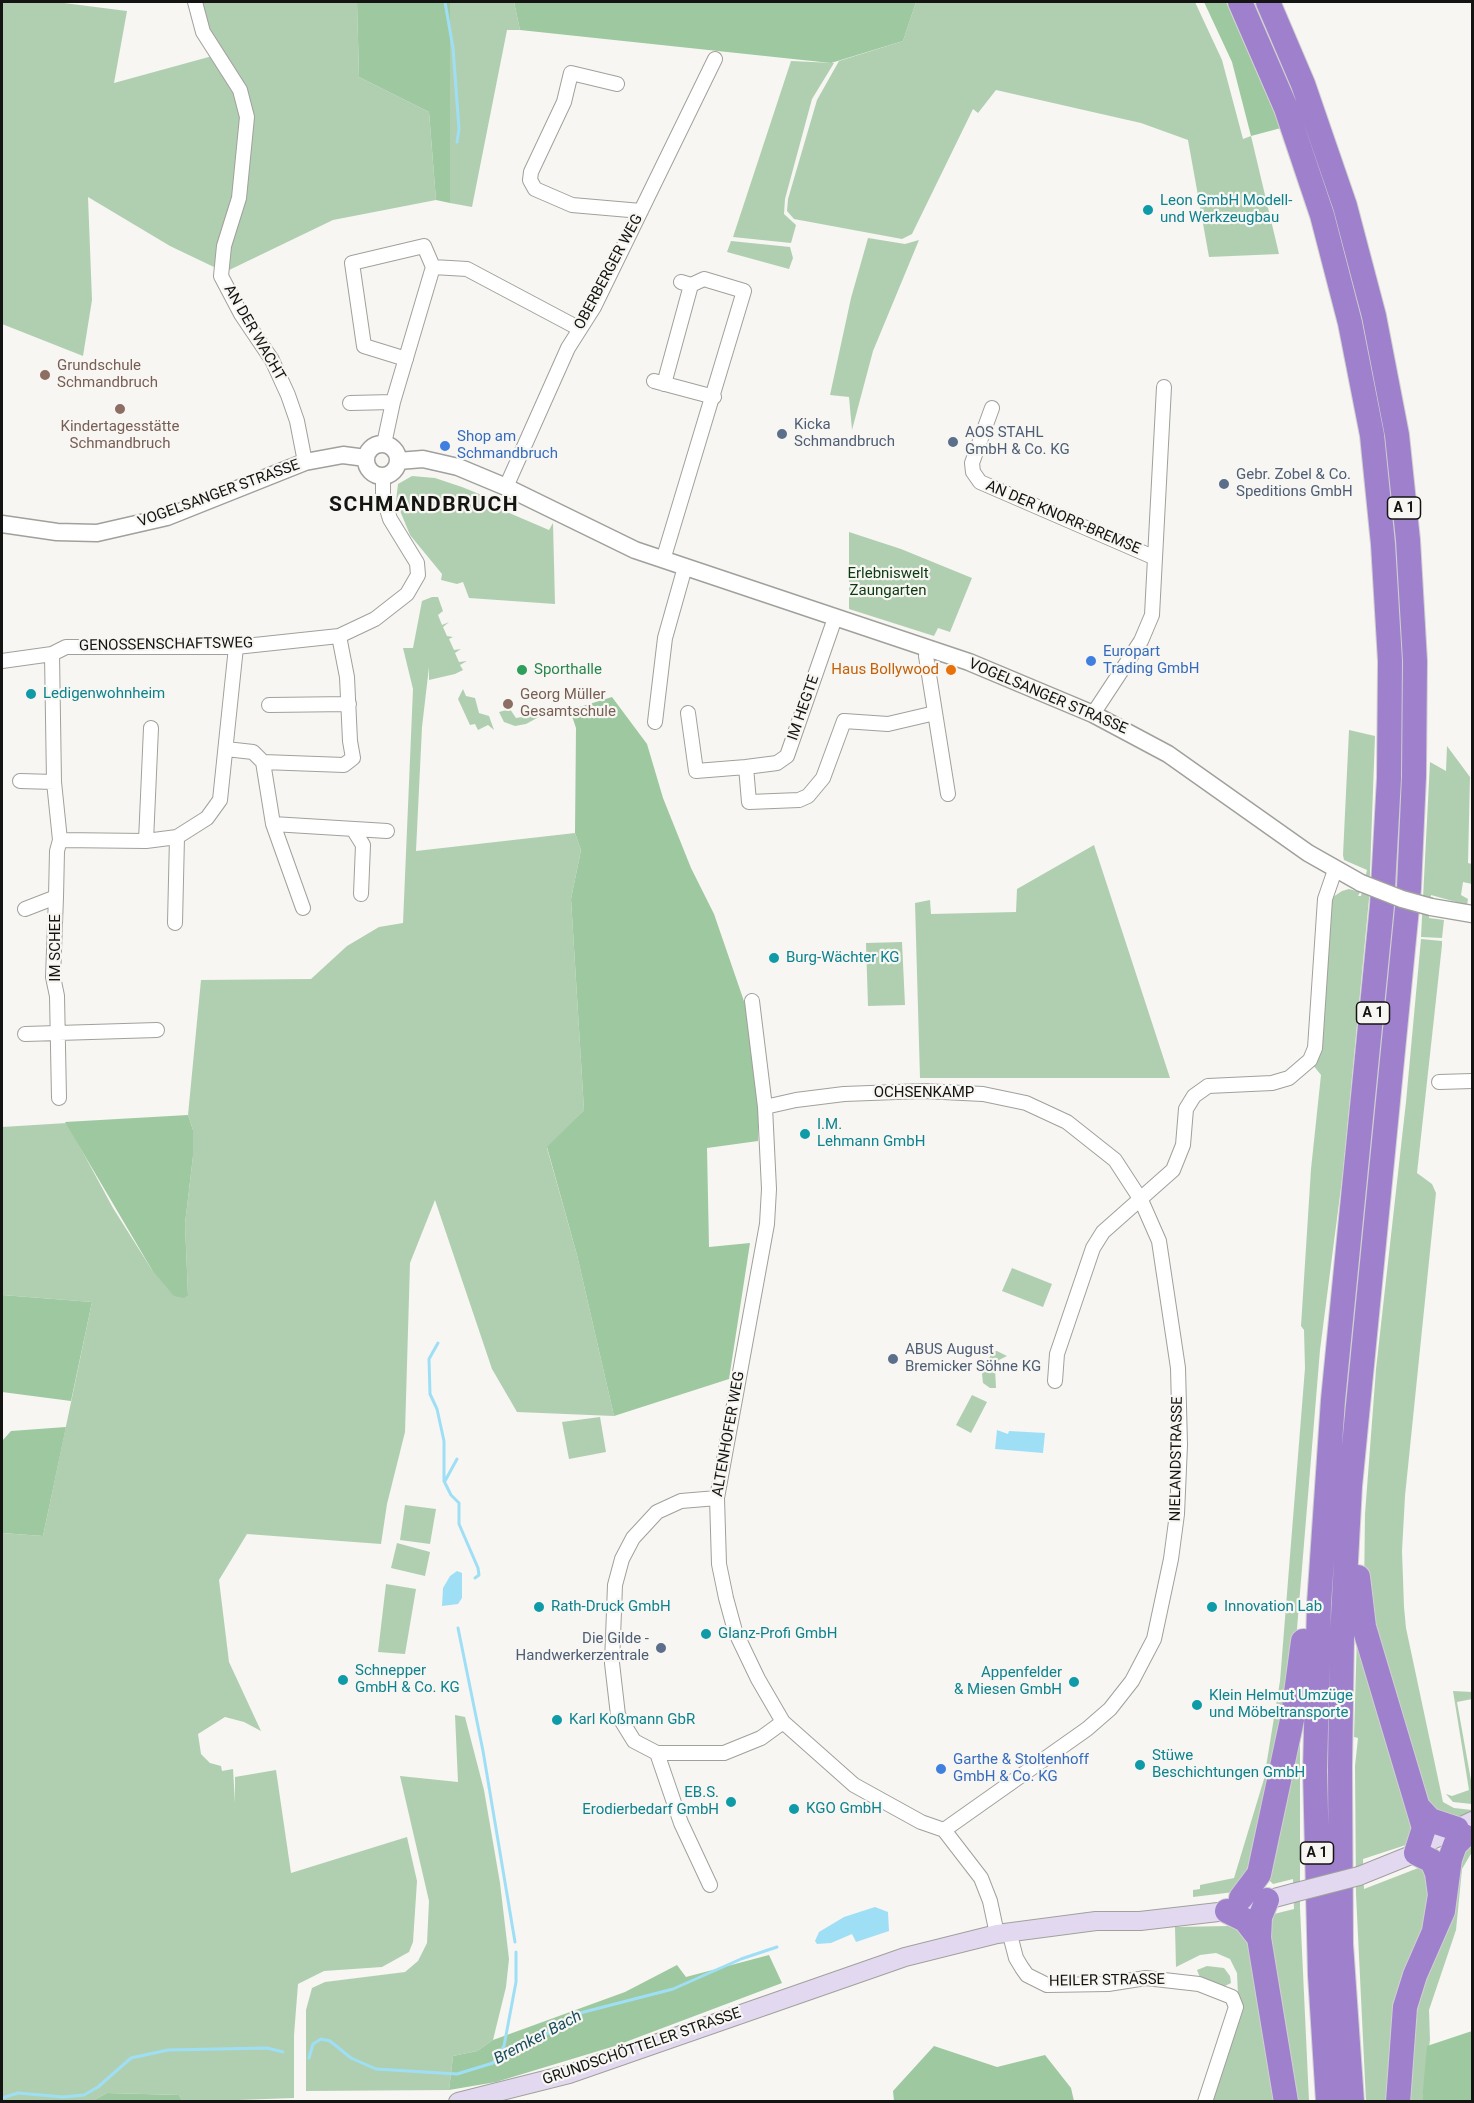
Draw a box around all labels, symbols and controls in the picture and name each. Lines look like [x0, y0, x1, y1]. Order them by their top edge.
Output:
place label: Leon GmbH Modell- und Werkzeugbau [1160, 192, 1292, 227]
marker: Leon GmbH Modell- und Werkzeugbau [1141, 203, 1155, 217]
street label: OBERBERGER WEG [571, 211, 647, 333]
street label: AN DER WACHT [219, 282, 289, 384]
place label: Grundschule Schmandbruch [57, 357, 158, 392]
marker: Grundschule Schmandbruch [38, 368, 52, 382]
marker: Kindertagesstätte Schmandbruch [113, 402, 127, 416]
place label: Kicka Schmandbruch [794, 416, 895, 451]
place label: Kindertagesstätte Schmandbruch [61, 418, 179, 453]
place label: AOS STAHL GmbH & Co. KG [965, 424, 1070, 459]
marker: Kicka Schmandbruch [775, 427, 789, 441]
place label: Shop am Schmandbruch [457, 428, 558, 463]
marker: AOS STAHL GmbH & Co. KG [946, 435, 960, 449]
marker: Shop am Schmandbruch [438, 439, 452, 453]
street label: VOGELSANGER STRASSE [136, 456, 302, 532]
place label: Gebr. Zobel & Co. Speditions GmbH [1236, 466, 1353, 501]
street label: AN DER KNORR-BREMSE [983, 477, 1143, 559]
marker: Gebr. Zobel & Co. Speditions GmbH [1217, 477, 1231, 491]
district label: SCHMANDBRUCH [329, 493, 519, 519]
road number: A 1 [1388, 497, 1420, 519]
park label: Erlebniswelt Zaungarten [847, 565, 929, 600]
street label: GENOSSENSCHAFTSWEG [79, 634, 253, 656]
place label: Europart Trading GmbH [1103, 643, 1199, 678]
marker: Europart Trading GmbH [1084, 654, 1098, 668]
street label: VOGELSANGER STRASSE [966, 655, 1130, 739]
place label: Sporthalle [534, 661, 602, 679]
place label: Haus Bollywood [831, 661, 939, 679]
marker: Sporthalle [515, 663, 529, 677]
marker: Haus Bollywood [944, 663, 958, 677]
street label: IM HEGTE [784, 673, 824, 743]
place label: Ledigenwohnheim [43, 685, 165, 703]
place label: Georg Müller Gesamtschule [520, 686, 616, 721]
marker: Ledigenwohnheim [24, 687, 38, 701]
marker: Georg Müller Gesamtschule [501, 697, 515, 711]
street label: IM SCHEE [47, 914, 65, 982]
place label: Burg-Wächter KG [786, 949, 900, 967]
marker: Burg-Wächter KG [767, 951, 781, 965]
road number: A 1 [1356, 1002, 1390, 1024]
street label: OCHSENKAMP [874, 1084, 974, 1102]
place label: I.M. Lehmann GmbH [817, 1116, 925, 1151]
marker: I.M. Lehmann GmbH [798, 1127, 812, 1141]
place label: ABUS August Bremicker Söhne KG [905, 1341, 1041, 1376]
marker: ABUS August Bremicker Söhne KG [886, 1352, 900, 1366]
street label: ALTENHOFER WEG [709, 1370, 749, 1498]
street label: NIELANDSTRASSE [1167, 1396, 1187, 1522]
place label: Rath-Druck GmbH [551, 1598, 671, 1616]
place label: Innovation Lab [1224, 1598, 1322, 1616]
marker: Rath-Druck GmbH [532, 1600, 546, 1614]
marker: Innovation Lab [1205, 1600, 1219, 1614]
place label: Glanz-Profi GmbH [718, 1625, 837, 1643]
marker: Glanz-Profi GmbH [699, 1627, 713, 1641]
place label: Die Gilde - Handwerkerzentrale [516, 1630, 649, 1665]
marker: Die Gilde - Handwerkerzentrale [654, 1641, 668, 1655]
place label: Schnepper GmbH & Co. KG [355, 1662, 460, 1697]
place label: Appenfelder & Miesen GmbH [954, 1664, 1062, 1699]
marker: Schnepper GmbH & Co. KG [336, 1673, 350, 1687]
marker: Appenfelder & Miesen GmbH [1067, 1675, 1081, 1689]
place label: Klein Helmut Umzüge und Möbeltransporte [1209, 1687, 1353, 1722]
marker: Klein Helmut Umzüge und Möbeltransporte [1190, 1698, 1204, 1712]
place label: Karl Koßmann GbR [569, 1711, 695, 1729]
marker: Karl Koßmann GbR [550, 1713, 564, 1727]
place label: Stüwe Beschichtungen GmbH [1152, 1747, 1305, 1782]
place label: Garthe & Stoltenhoff GmbH & Co. KG [953, 1751, 1089, 1786]
marker: Stüwe Beschichtungen GmbH [1133, 1758, 1147, 1772]
marker: Garthe & Stoltenhoff GmbH & Co. KG [934, 1762, 948, 1776]
place label: EB.S. Erodierbedarf GmbH [582, 1784, 719, 1819]
marker: EB.S. Erodierbedarf GmbH [724, 1795, 738, 1809]
place label: KGO GmbH [806, 1800, 882, 1818]
marker: KGO GmbH [787, 1802, 801, 1816]
road number: A 1 [1300, 1842, 1334, 1864]
street label: HEILER STRASSE [1049, 1971, 1165, 1991]
street label: GRUNDSCHÖTTELER STRASSE [540, 2005, 744, 2089]
water label: Bremker Bach [491, 2007, 585, 2069]

